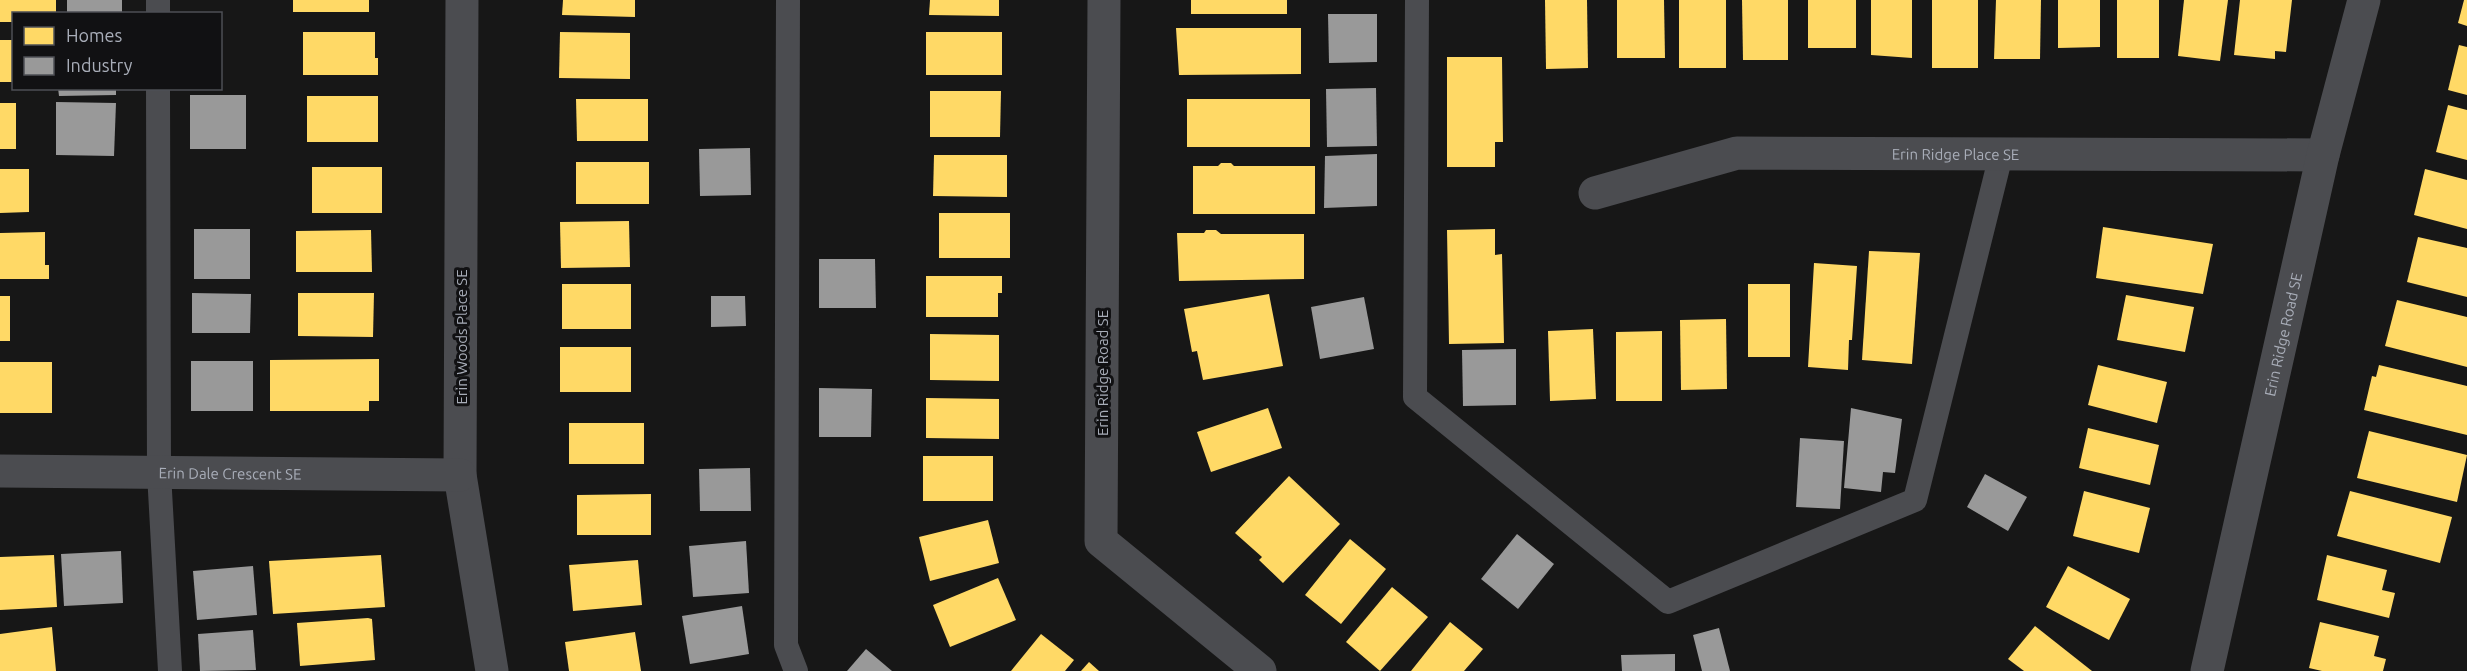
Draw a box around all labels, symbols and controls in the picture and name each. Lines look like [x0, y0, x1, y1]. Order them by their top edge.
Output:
legend [12, 12, 222, 90]
text: Homes [66, 25, 123, 45]
text: Industry [66, 55, 133, 75]
street label: Erin Ridge Place SE [1892, 145, 2019, 162]
street label: Erin Woods Place SE [453, 269, 470, 405]
street label: Erin Ridge Road SE [2261, 271, 2305, 398]
street label: Erin Ridge Road SE [1094, 310, 1111, 436]
street label: Erin Dale Crescent SE [158, 464, 301, 482]

